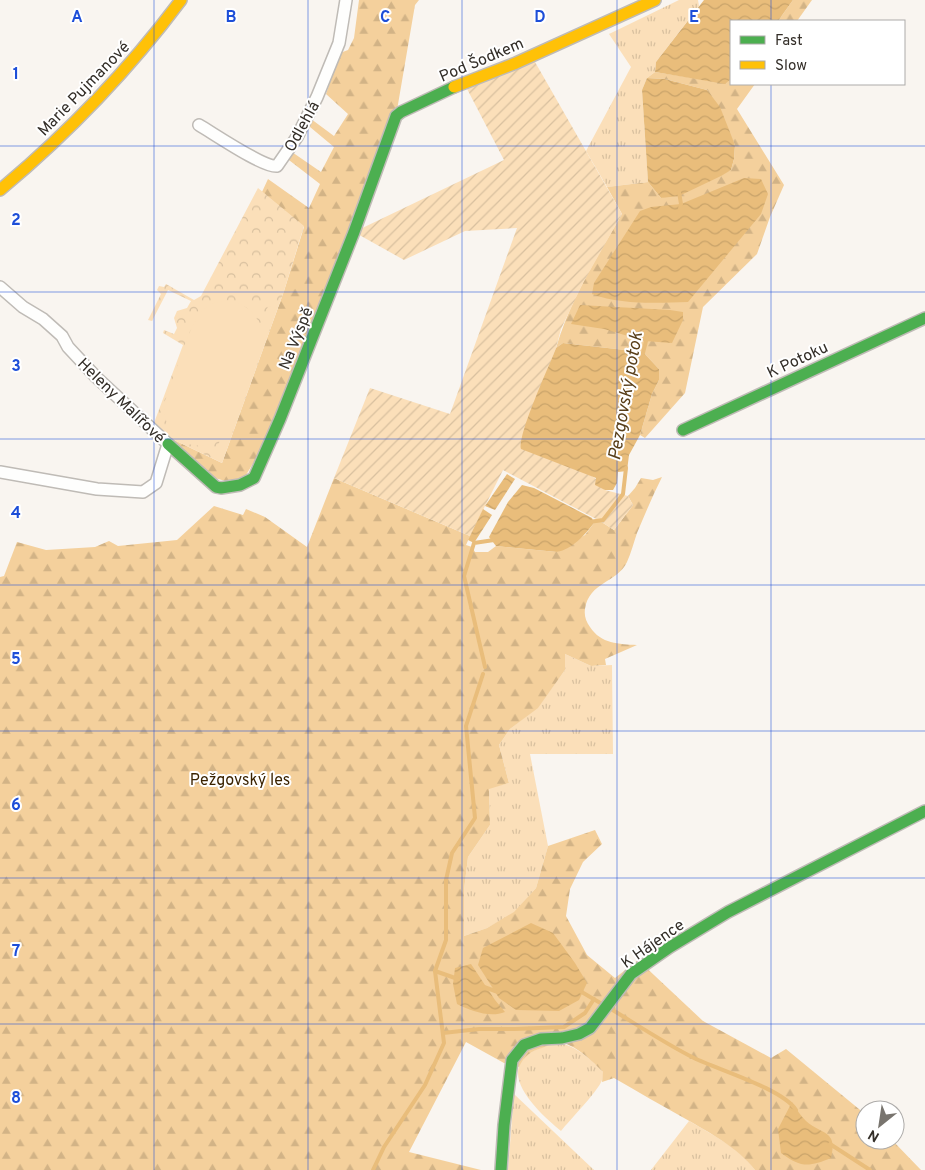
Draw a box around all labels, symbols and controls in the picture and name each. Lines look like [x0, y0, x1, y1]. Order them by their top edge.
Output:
text: A [71, 8, 83, 28]
text: B [225, 8, 237, 28]
text: C [380, 8, 390, 28]
text: D [534, 8, 546, 28]
text: E [689, 8, 699, 28]
legend [730, 20, 905, 85]
street label: Pod Šodkem [436, 32, 527, 88]
text: Fast [775, 32, 803, 51]
street label: Marie Pujmanové [34, 38, 135, 141]
text: Slow [775, 57, 807, 76]
text: 1 [13, 65, 19, 85]
street label: Odlehlá [281, 98, 325, 156]
text: 2 [11, 211, 21, 231]
street label: Na Výspě [275, 305, 318, 373]
water label: Pezgovský potok [604, 329, 649, 462]
street label: K Potoku [764, 338, 832, 384]
street label: Heleny Malířové [72, 354, 169, 448]
text: 3 [11, 357, 21, 377]
text: 4 [11, 504, 21, 524]
text: 5 [11, 650, 21, 670]
park label: Pežgovský les [190, 771, 290, 791]
text: 6 [11, 796, 21, 816]
street label: K Hájence [618, 916, 689, 974]
text: 7 [12, 942, 20, 962]
text: 8 [11, 1089, 21, 1109]
north arrow [855, 1100, 905, 1150]
text: N [866, 1125, 883, 1145]

